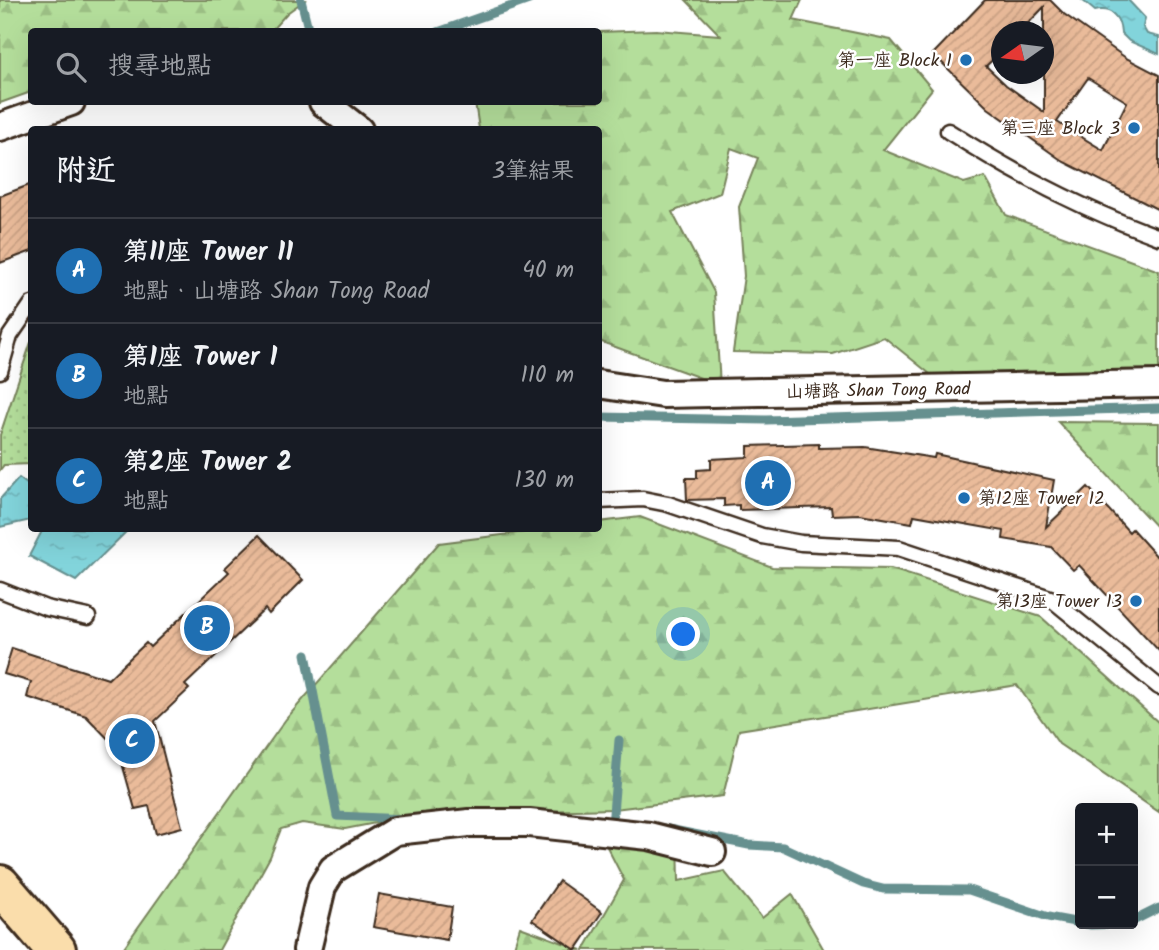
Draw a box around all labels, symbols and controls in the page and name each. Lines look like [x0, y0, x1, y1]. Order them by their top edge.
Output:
north arrow [991, 21, 1054, 84]
search box [28, 28, 602, 105]
text: 搜尋地點 [108, 46, 212, 88]
place label: 第一座 Block 1 [837, 47, 952, 76]
icon: search [52, 48, 90, 86]
marker: 第一座 Block 1 [958, 52, 974, 68]
place label: 第三座 Block 3 [1001, 115, 1120, 144]
marker: 第三座 Block 3 [1126, 120, 1142, 136]
text: 附近 [56, 148, 116, 196]
text: 3筆結果 [492, 154, 574, 190]
text: 第11座 Tower 11 [123, 232, 293, 274]
text: A [72, 253, 86, 289]
text: 40 m [522, 253, 574, 289]
text: 地點 · 山塘路 Shan Tong Road [123, 274, 429, 310]
text: 第1座 Tower 1 [123, 337, 277, 379]
text: B [72, 358, 86, 394]
text: 110 m [521, 358, 574, 394]
street label: 山塘路 Shan Tong Road [785, 375, 972, 408]
text: 地點 [123, 379, 169, 415]
text: 第2座 Tower 2 [123, 442, 292, 484]
pin: A [745, 457, 791, 509]
text: C [72, 463, 86, 499]
text: 130 m [515, 463, 574, 499]
text: 地點 [123, 484, 169, 520]
place label: 第12座 Tower 12 [978, 485, 1105, 514]
marker: 第12座 Tower 12 [956, 490, 972, 506]
place label: 第13座 Tower 13 [996, 588, 1122, 617]
marker: 第13座 Tower 13 [1128, 593, 1144, 609]
pin: B [184, 602, 230, 654]
your location [666, 617, 700, 651]
pin: C [109, 715, 155, 767]
map controls [1075, 803, 1138, 929]
button: + [1075, 803, 1138, 866]
button: − [1075, 866, 1138, 929]

